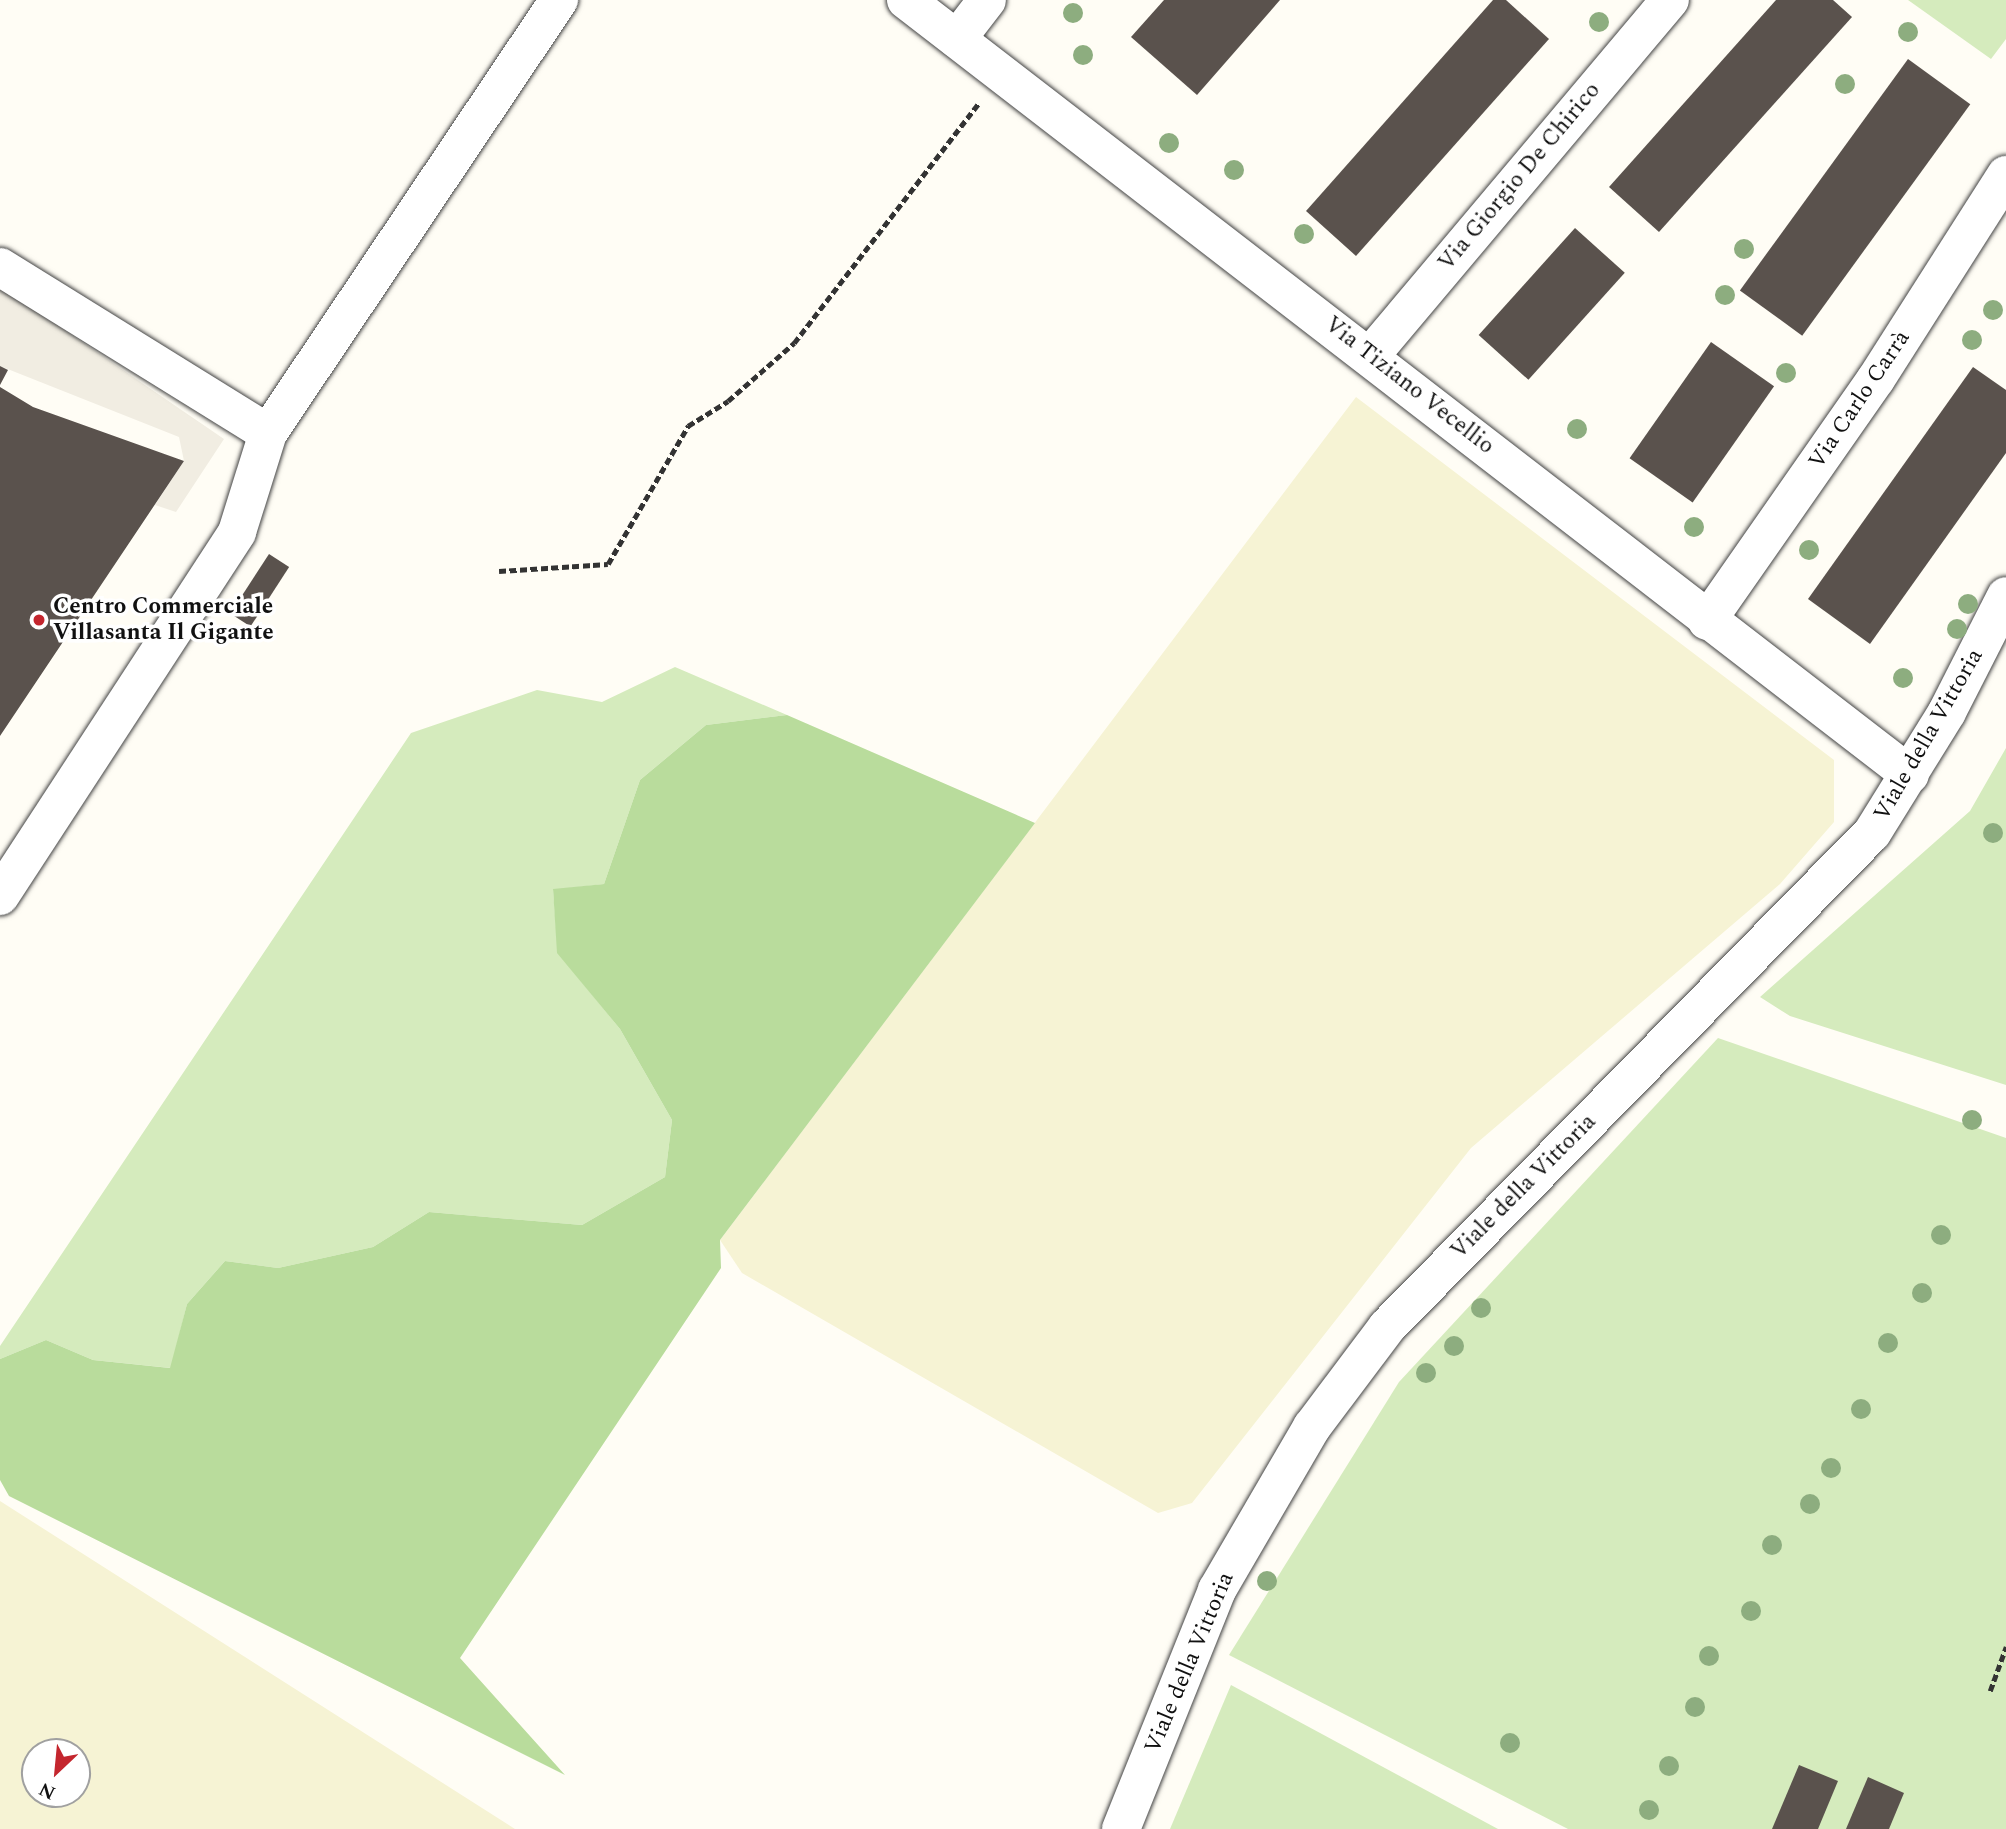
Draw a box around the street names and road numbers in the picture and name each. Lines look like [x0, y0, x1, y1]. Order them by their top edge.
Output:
street label: Via Giorgio De Chirico [1433, 77, 1607, 277]
street label: Via Tiziano Vecellio [1319, 311, 1499, 461]
street label: Via Carlo Carrà [1804, 326, 1916, 474]
street label: Viale della Vittoria [1869, 644, 1989, 826]
street label: Viale della Vittoria [1446, 1109, 1602, 1265]
street label: Viale della Vittoria [1139, 1568, 1241, 1758]

